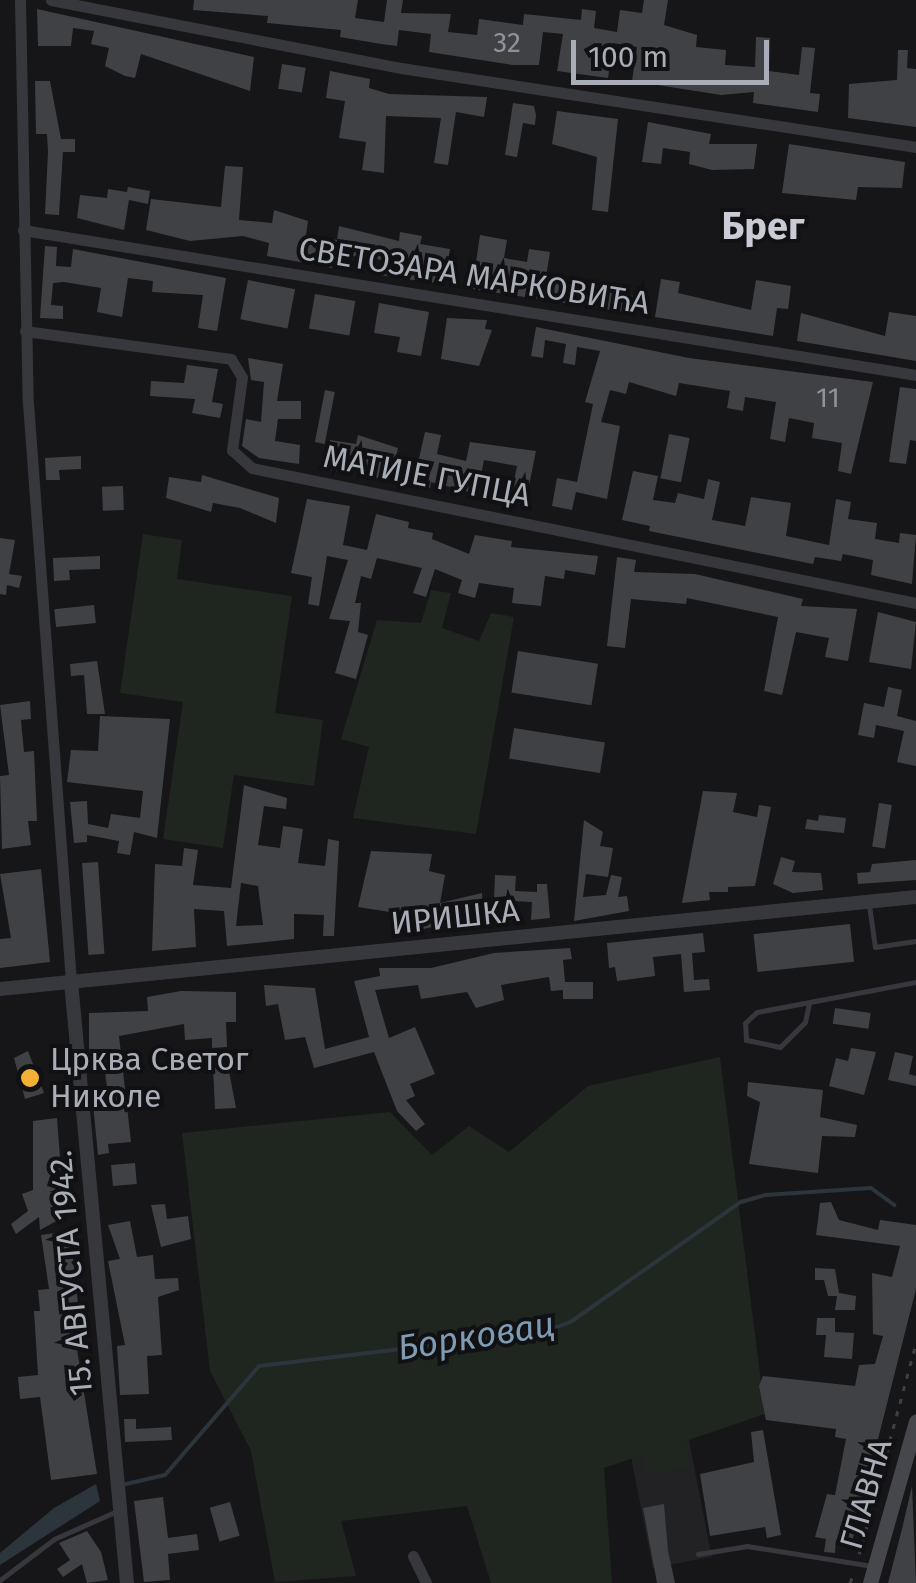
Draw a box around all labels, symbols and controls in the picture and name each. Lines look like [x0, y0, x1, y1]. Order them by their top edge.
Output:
scale bar [576, 20, 774, 82]
house number: 32 [493, 26, 521, 60]
text: 100 m [588, 39, 668, 75]
district label: Брег [722, 204, 804, 250]
street label: СВЕТОЗАРА МАРКОВИЋА [296, 229, 652, 323]
house number: 11 [816, 381, 840, 415]
street label: МАТИЈЕ ГУПЦА [320, 437, 534, 515]
street label: ИРИШКА [389, 891, 521, 943]
place label: Црква Светог Николе [50, 1041, 249, 1116]
marker: Црква Светог Николе [19, 1067, 41, 1089]
street label: 15. АВГУСТА 1942. [41, 1148, 101, 1398]
water label: Борковац [395, 1303, 557, 1369]
street label: ГЛАВНА [832, 1434, 900, 1554]

